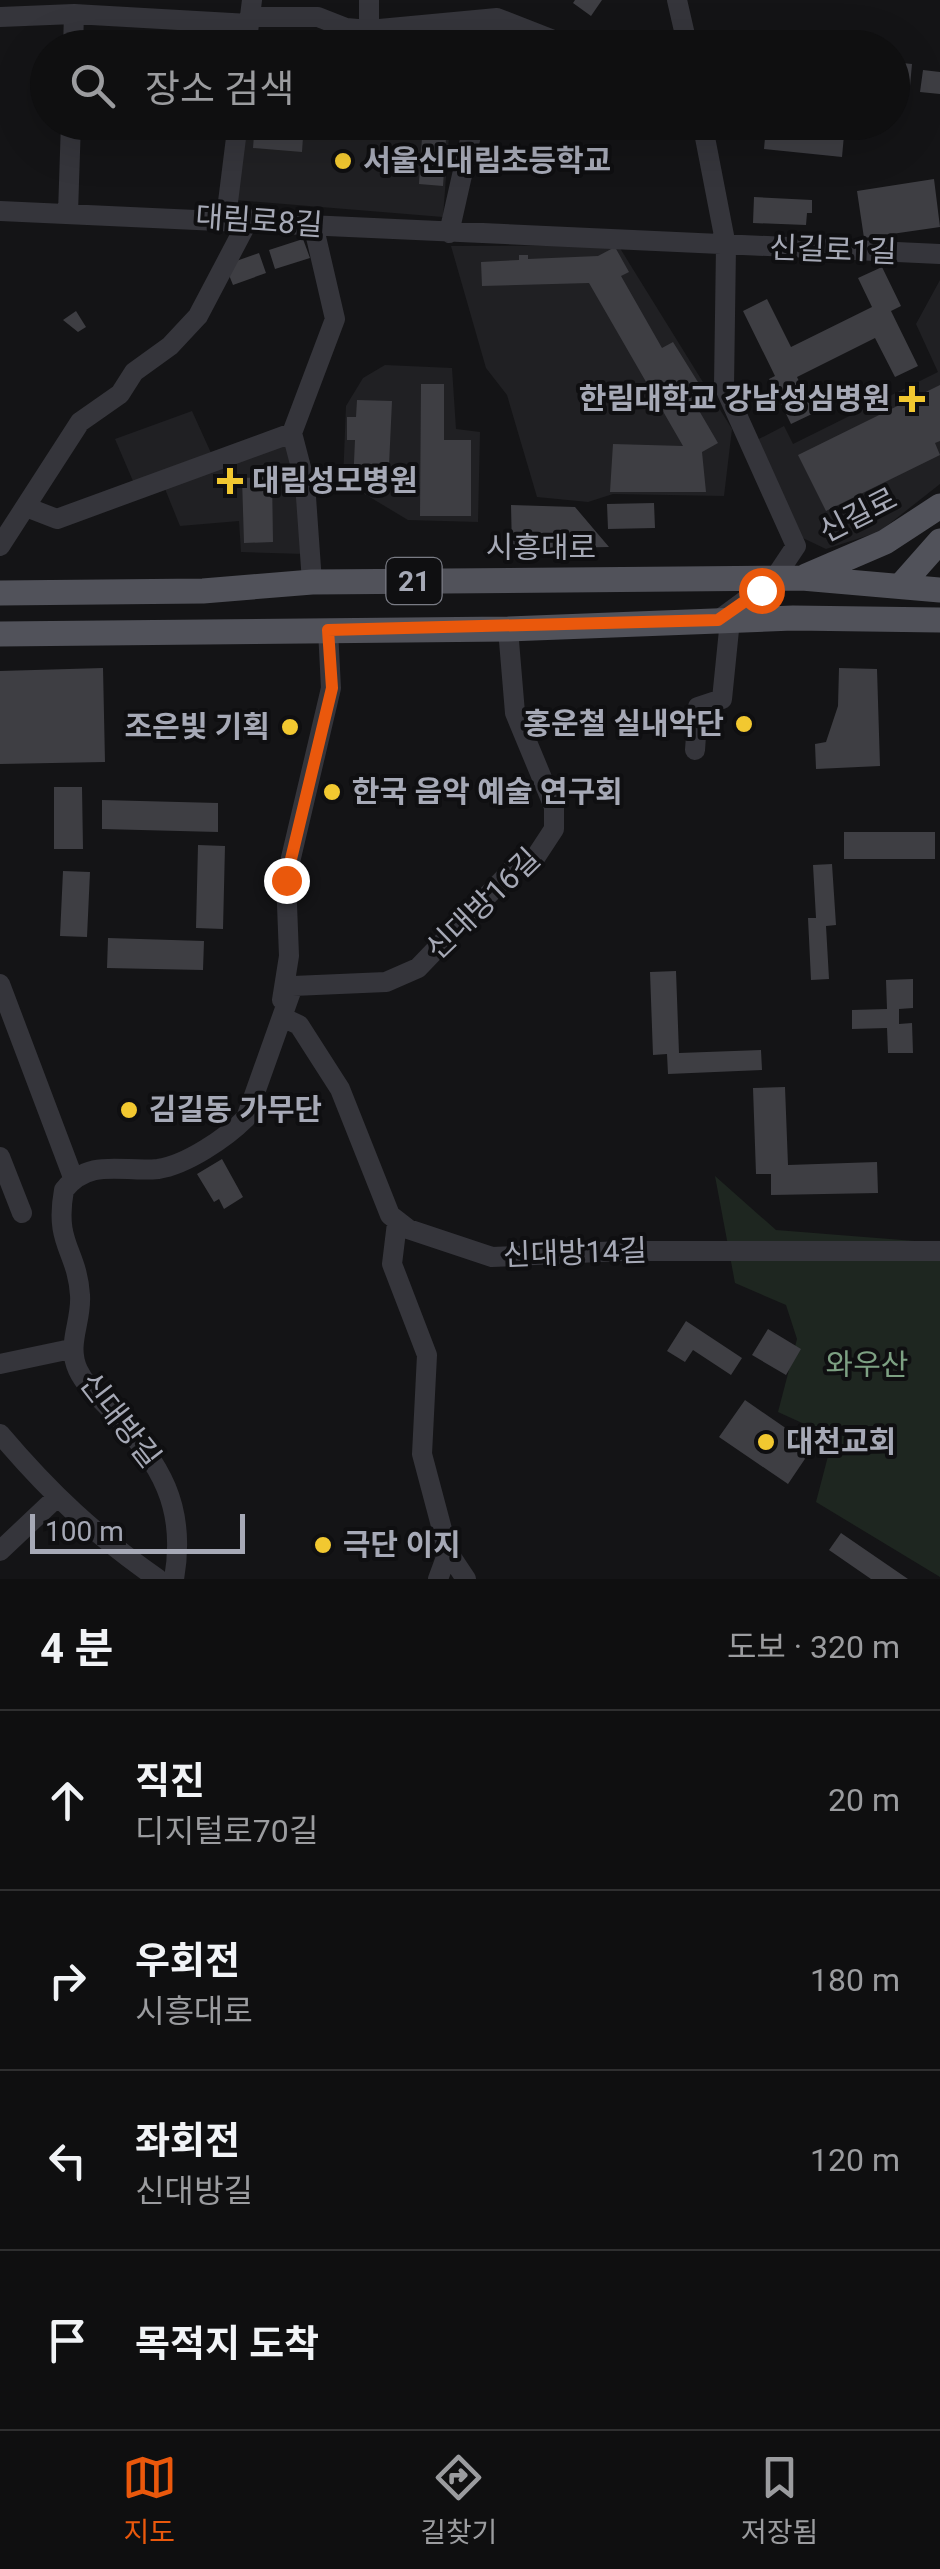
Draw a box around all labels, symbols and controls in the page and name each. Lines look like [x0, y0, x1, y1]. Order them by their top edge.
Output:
search box [30, 30, 910, 140]
icon: search [65, 58, 120, 113]
text: 장소 검색 [145, 67, 294, 111]
place label: 서울신대림초등학교 [363, 143, 611, 178]
marker: 서울신대림초등학교 [332, 150, 354, 172]
street label: 대림로8길 [194, 199, 324, 242]
street label: 신길로1길 [769, 230, 897, 269]
place label: 한림대학교 강남성심병원 [579, 381, 890, 416]
marker: 한림대학교 강남성심병원 [899, 386, 925, 412]
place label: 대림성모병원 [252, 463, 418, 498]
marker: 대림성모병원 [217, 468, 243, 494]
street label: 신길로 [813, 480, 903, 549]
street label: 시흥대로 [486, 530, 596, 565]
road number: 21 [386, 558, 442, 604]
route start [739, 568, 785, 614]
place label: 홍운철 실내악단 [523, 706, 724, 741]
place label: 조은빛 기획 [125, 709, 270, 744]
marker: 홍운철 실내악단 [733, 713, 755, 735]
marker: 조은빛 기획 [279, 716, 301, 738]
place label: 한국 음악 예술 연구회 [352, 774, 623, 809]
marker: 한국 음악 예술 연구회 [321, 781, 343, 803]
street label: 신대방16길 [419, 841, 547, 966]
route end [264, 858, 310, 904]
place label: 김길동 가무단 [149, 1092, 322, 1127]
marker: 김길동 가무단 [118, 1099, 140, 1121]
street label: 신대방14길 [502, 1232, 648, 1273]
park label: 와우산 [826, 1347, 908, 1382]
street label: 신대방길 [73, 1365, 168, 1474]
place label: 대천교회 [786, 1424, 896, 1459]
marker: 대천교회 [755, 1431, 777, 1453]
scale bar [30, 1509, 245, 1553]
text: 100 m [45, 1515, 124, 1548]
place label: 극단 이지 [343, 1527, 461, 1562]
marker: 극단 이지 [312, 1534, 334, 1556]
text: 4 분 [40, 1624, 113, 1673]
text: 도보 · 320 m [727, 1628, 900, 1666]
text: 직진 [135, 1759, 205, 1803]
icon: ahead [40, 1773, 95, 1828]
text: 20 m [828, 1781, 900, 1819]
text: 디지털로70길 [135, 1812, 318, 1850]
text: 우회전 [135, 1939, 240, 1983]
icon: right [40, 1953, 95, 2008]
text: 180 m [810, 1961, 900, 1999]
text: 시흥대로 [135, 1992, 253, 2030]
text: 좌회전 [135, 2119, 240, 2163]
icon: left [40, 2133, 95, 2188]
text: 120 m [810, 2141, 900, 2179]
text: 신대방길 [135, 2172, 253, 2210]
icon: arrive [40, 2313, 95, 2368]
text: 목적지 도착 [135, 2322, 319, 2366]
tab: 지도 [122, 2450, 177, 2550]
tab: 길찾기 [420, 2450, 497, 2550]
tab: 저장됨 [741, 2450, 818, 2550]

